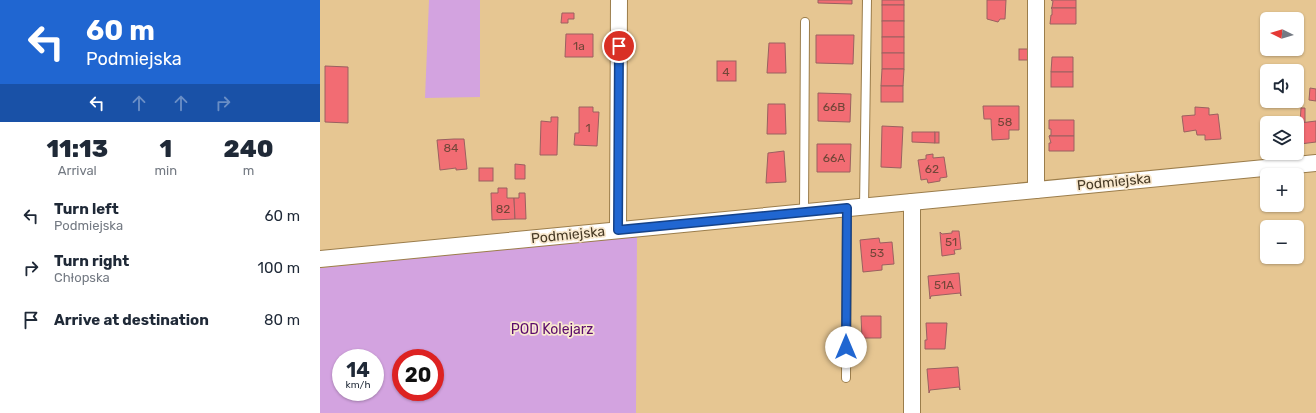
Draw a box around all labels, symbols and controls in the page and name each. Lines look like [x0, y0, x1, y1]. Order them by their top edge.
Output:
north arrow [1260, 12, 1304, 56]
map controls [1260, 12, 1304, 264]
text: 60 m [86, 14, 155, 47]
icon: left [20, 16, 72, 68]
pin [602, 29, 636, 63]
icon: arrive [608, 35, 630, 57]
house number: 1a [573, 39, 585, 53]
text: Podmiejska [86, 48, 182, 70]
button: sound [1260, 64, 1304, 108]
house number: 4 [722, 65, 730, 79]
icon: left [86, 92, 108, 114]
icon: ahead [128, 92, 150, 114]
icon: ahead [170, 92, 192, 114]
icon: right [212, 92, 234, 114]
house number: 66B [823, 100, 845, 114]
house number: 58 [998, 115, 1012, 129]
button: layers [1260, 116, 1304, 160]
house number: 1 [585, 121, 591, 135]
text: 11:13 [46, 135, 108, 163]
text: 1 [160, 135, 172, 163]
text: 240 [224, 135, 274, 163]
house number: 84 [443, 141, 459, 155]
house number: 66A [823, 151, 845, 165]
house number: 62 [925, 162, 939, 176]
text: Arrival [58, 163, 97, 178]
text: min [155, 163, 177, 178]
text: m [243, 163, 254, 178]
button: + [1260, 168, 1304, 212]
street label: Podmiejska [1076, 170, 1152, 194]
text: Turn left [54, 200, 119, 218]
house number: 82 [496, 202, 510, 216]
icon: left [20, 205, 42, 227]
text: 60 m [264, 207, 300, 225]
text: Podmiejska [54, 218, 123, 233]
button: − [1260, 220, 1304, 264]
street label: Podmiejska [530, 223, 606, 247]
house number: 51 [945, 235, 957, 249]
house number: 53 [870, 246, 884, 260]
text: Turn right [54, 252, 129, 270]
icon: right [20, 257, 42, 279]
text: 100 m [258, 259, 300, 277]
text: Chłopska [54, 270, 110, 285]
house number: 51A [934, 278, 954, 292]
icon: arrive [20, 309, 42, 331]
text: Arrive at destination [54, 311, 209, 329]
text: 80 m [264, 311, 300, 329]
park label: POD Kolejarz [511, 321, 593, 338]
position arrow [825, 326, 867, 368]
speed limit sign: 20 [392, 349, 444, 401]
text: 14 [346, 358, 370, 382]
text: km/h [346, 379, 370, 391]

